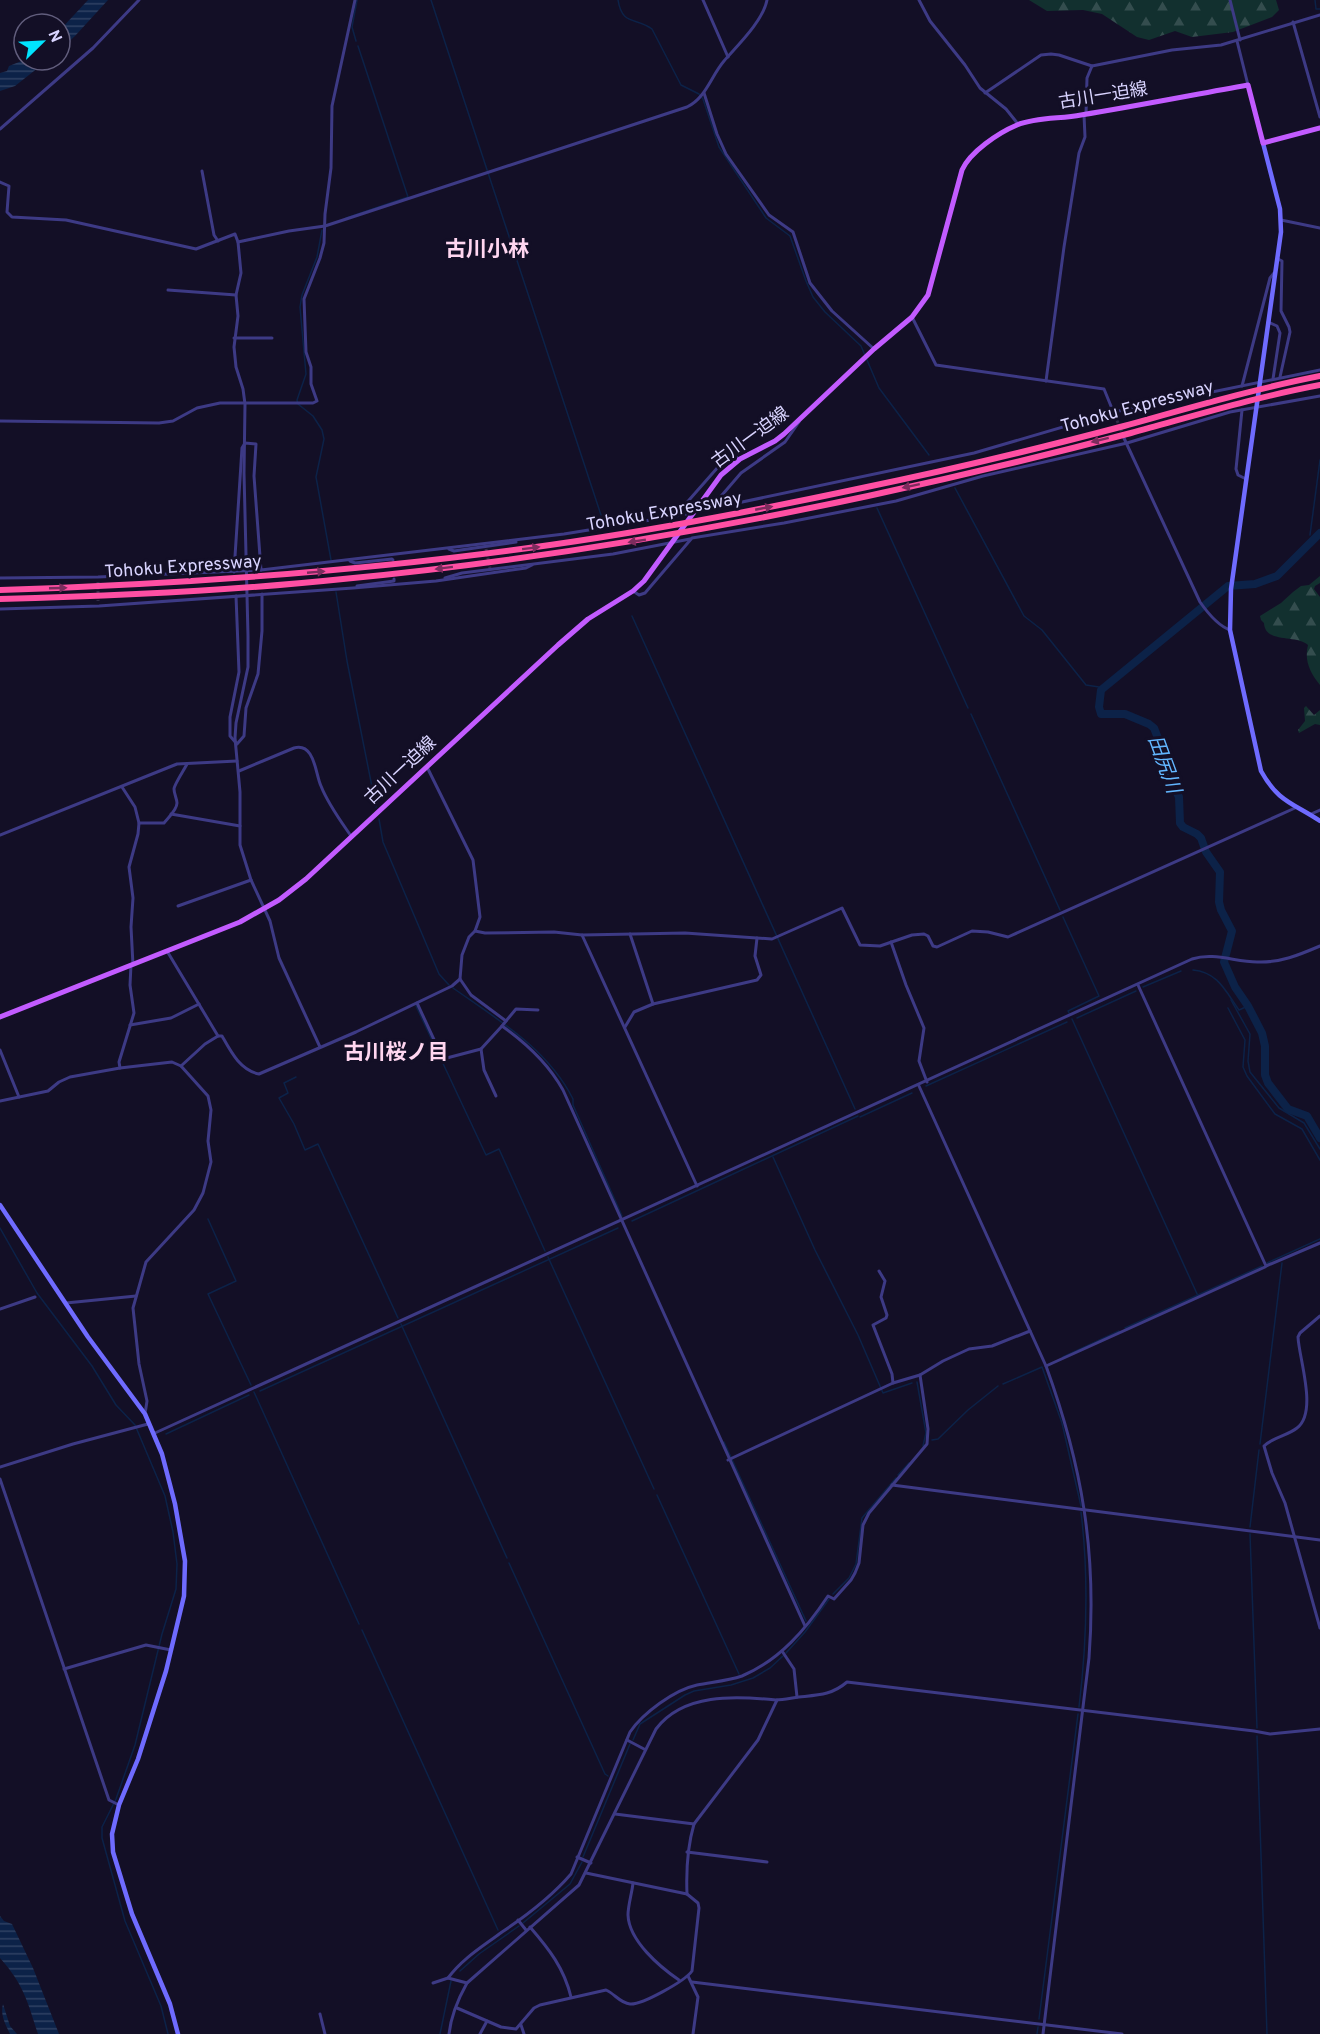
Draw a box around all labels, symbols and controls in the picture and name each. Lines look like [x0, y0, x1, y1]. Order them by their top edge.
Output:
north arrow [12, 12, 72, 72]
text: N [42, 27, 65, 46]
street label: 古川一迫線 [1057, 78, 1149, 115]
district label: 古川小林 [445, 237, 529, 264]
street label: Tohoku Expressway [1058, 376, 1217, 439]
street label: 古川一迫線 [708, 402, 794, 474]
one-way arrow [1091, 436, 1110, 446]
one-way arrow [902, 482, 920, 492]
street label: Tohoku Expressway [585, 487, 744, 537]
one-way arrow [755, 503, 774, 513]
one-way arrow [628, 536, 647, 545]
one-way arrow [521, 543, 540, 552]
street label: Tohoku Expressway [104, 551, 263, 584]
one-way arrow [435, 563, 454, 573]
one-way arrow [307, 567, 326, 577]
one-way arrow [49, 583, 68, 592]
street label: 古川一迫線 [360, 732, 442, 810]
water label: 田尻川 [1141, 732, 1186, 799]
district label: 古川桜ノ目 [344, 1040, 449, 1067]

